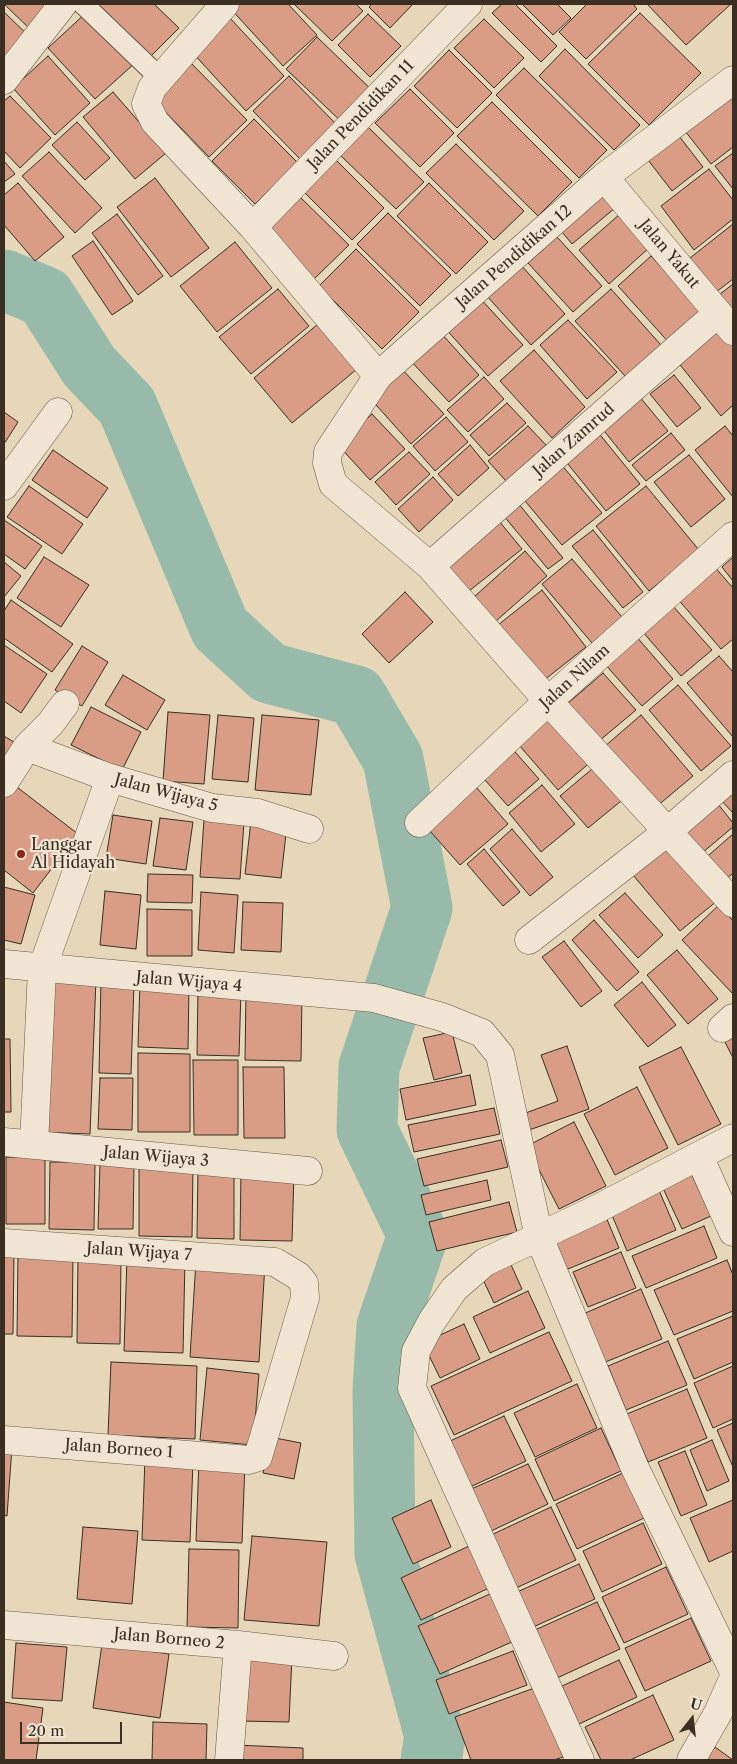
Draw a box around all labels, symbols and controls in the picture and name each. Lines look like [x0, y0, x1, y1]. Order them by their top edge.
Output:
street label: Jalan Pendidikan 11 [304, 56, 418, 174]
street label: Jalan Pendidikan 12 [452, 201, 576, 313]
street label: Jalan Yakut [635, 216, 703, 292]
street label: Jalan Zamrud [529, 399, 619, 481]
street label: Jalan Nilam [536, 641, 614, 713]
street label: Jalan Wijaya 5 [112, 770, 220, 816]
place label: Langgar Al Hidayah [31, 835, 115, 873]
marker: Langgar Al Hidayah [15, 848, 27, 860]
street label: Jalan Wijaya 4 [135, 968, 243, 996]
street label: Jalan Wijaya 3 [102, 1143, 210, 1171]
street label: Jalan Wijaya 7 [86, 1239, 192, 1265]
street label: Jalan Borneo 1 [64, 1436, 174, 1462]
street label: Jalan Borneo 2 [113, 1625, 225, 1653]
north arrow [667, 1694, 717, 1744]
text: U [688, 1694, 704, 1715]
scale bar [22, 1712, 125, 1744]
text: 20 m [28, 1721, 64, 1740]

